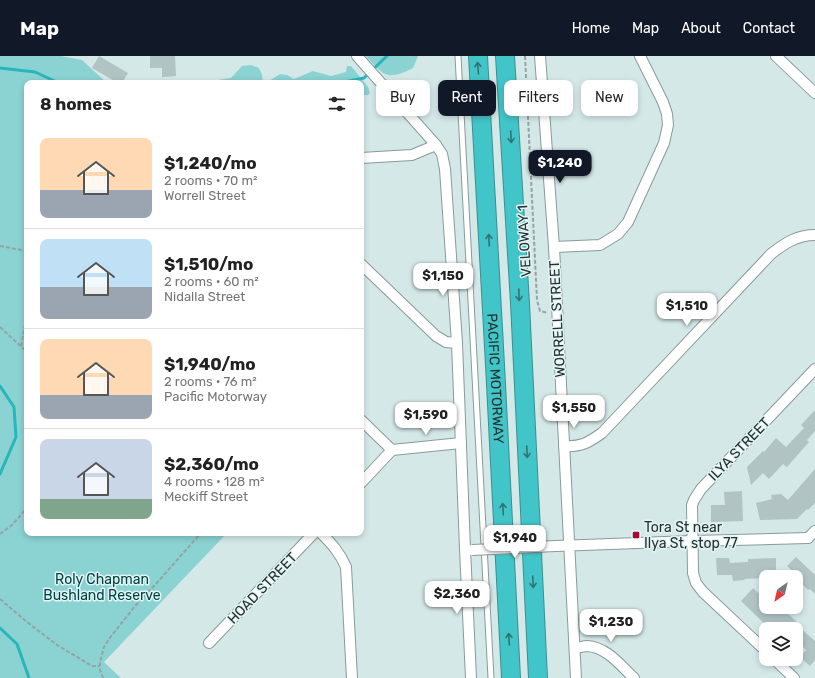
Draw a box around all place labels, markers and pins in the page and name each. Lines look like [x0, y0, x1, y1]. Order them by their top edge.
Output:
pin: $1,240 [527, 150, 593, 184]
pin: $1,150 [410, 263, 476, 297]
pin: $1,510 [654, 293, 720, 327]
pin: $1,550 [541, 395, 607, 429]
pin: $1,590 [393, 402, 459, 436]
place label: Tora St near Ilya St, stop 77 [644, 519, 738, 552]
pin: $1,940 [482, 525, 548, 559]
marker: Tora St near Ilya St, stop 77 [631, 530, 641, 540]
pin: $2,360 [424, 581, 490, 615]
pin: $1,230 [578, 609, 644, 643]

